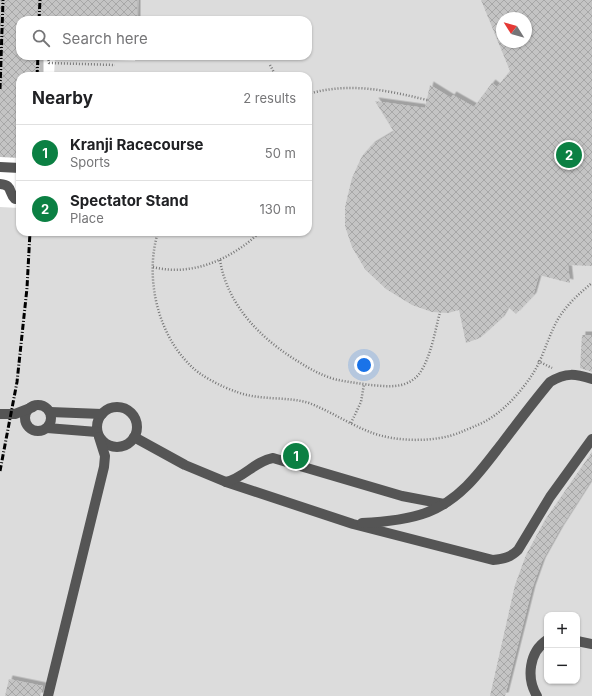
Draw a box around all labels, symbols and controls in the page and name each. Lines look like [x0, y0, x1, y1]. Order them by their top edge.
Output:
north arrow [496, 12, 532, 48]
search box [16, 16, 312, 60]
icon: search [30, 27, 52, 49]
text: Search here [62, 29, 148, 48]
text: Nearby [32, 88, 93, 108]
text: 2 results [243, 90, 296, 106]
text: Kranji Racecourse [70, 135, 203, 154]
pin: 2 [556, 140, 582, 170]
text: 1 [42, 145, 48, 161]
text: 50 m [265, 145, 296, 161]
text: Sports [70, 154, 110, 170]
text: Spectator Stand [70, 191, 188, 210]
text: 2 [41, 201, 49, 217]
text: 130 m [259, 201, 296, 217]
text: Place [70, 210, 104, 226]
your location [354, 355, 374, 375]
pin: 1 [283, 441, 309, 471]
map controls [544, 612, 580, 684]
button: + [544, 612, 580, 648]
button: − [544, 648, 580, 684]

